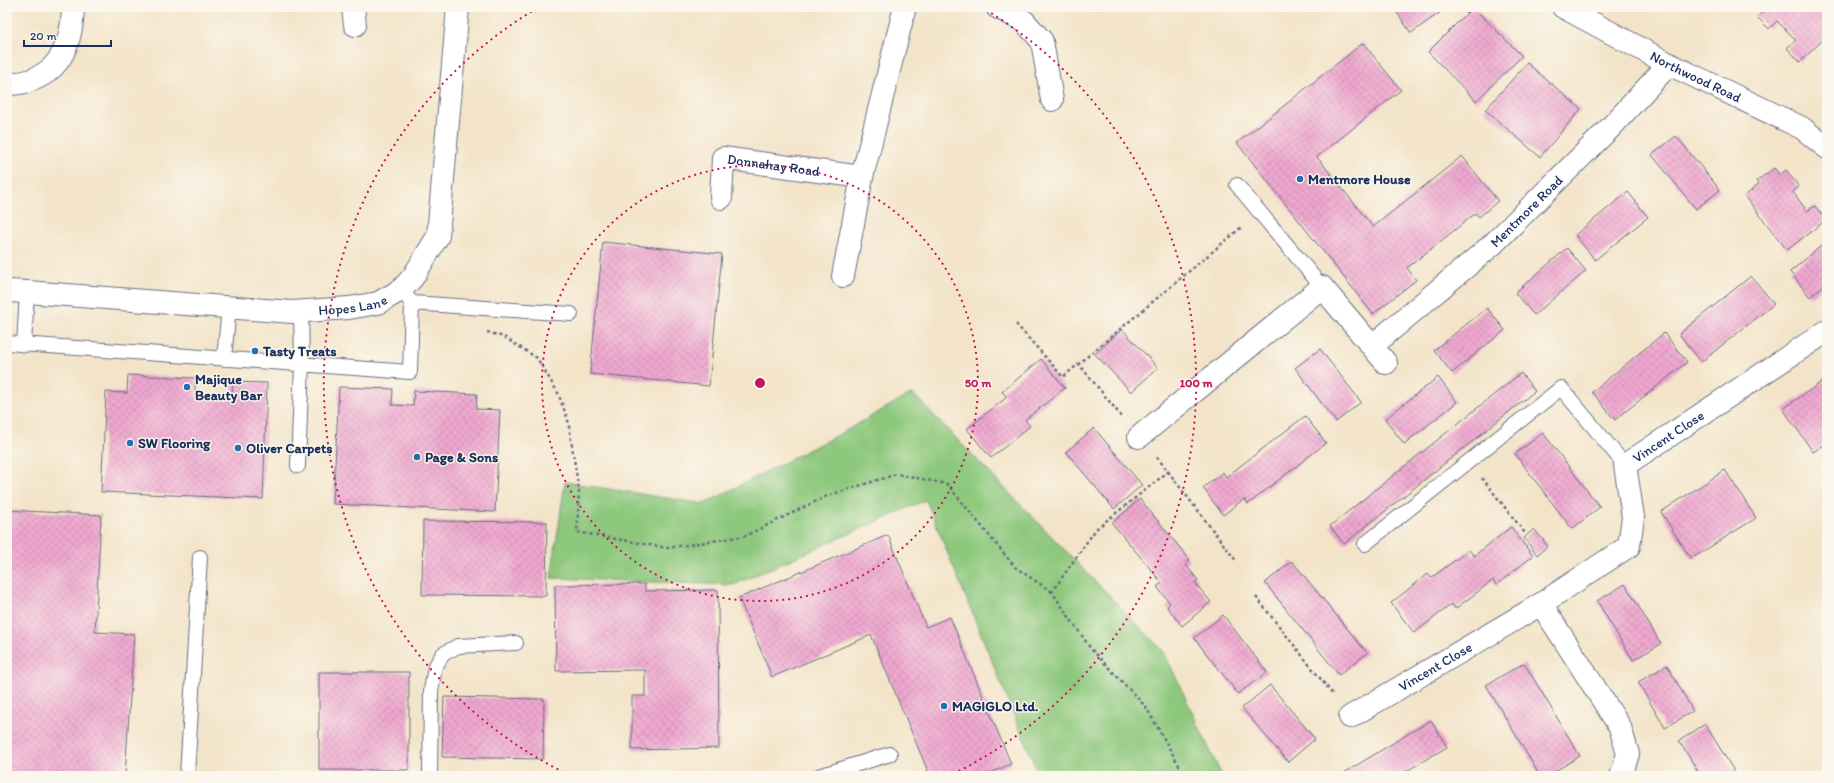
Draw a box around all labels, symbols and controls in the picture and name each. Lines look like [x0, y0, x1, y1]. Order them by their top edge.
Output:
scale bar [24, 22, 111, 48]
text: 20 m [30, 29, 57, 43]
street label: Northwood Road [1647, 47, 1744, 107]
street label: Donnahay Road [726, 151, 821, 180]
place label: Mentmore House [1308, 171, 1411, 188]
street label: Mentmore Road [1487, 172, 1567, 251]
marker: Mentmore House [1295, 174, 1305, 184]
street label: Hopes Lane [318, 291, 391, 319]
place label: Tasty Treats [262, 343, 337, 360]
marker: Tasty Treats [250, 346, 260, 356]
place label: Majique Beauty Bar [195, 371, 263, 404]
centre of rings [753, 376, 767, 390]
text: 50 m [965, 376, 992, 390]
text: 100 m [1179, 376, 1213, 390]
marker: Majique Beauty Bar [182, 382, 192, 392]
street label: Vincent Close [1629, 407, 1708, 467]
place label: SW Flooring [138, 435, 211, 452]
marker: SW Flooring [125, 438, 135, 448]
place label: Oliver Carpets [246, 440, 332, 457]
marker: Oliver Carpets [233, 443, 243, 453]
place label: Page & Sons [425, 449, 498, 466]
marker: Page & Sons [412, 452, 422, 462]
street label: Vincent Close [1396, 639, 1475, 695]
place label: MAGIGLO Ltd. [952, 698, 1039, 715]
marker: MAGIGLO Ltd. [939, 701, 949, 711]

